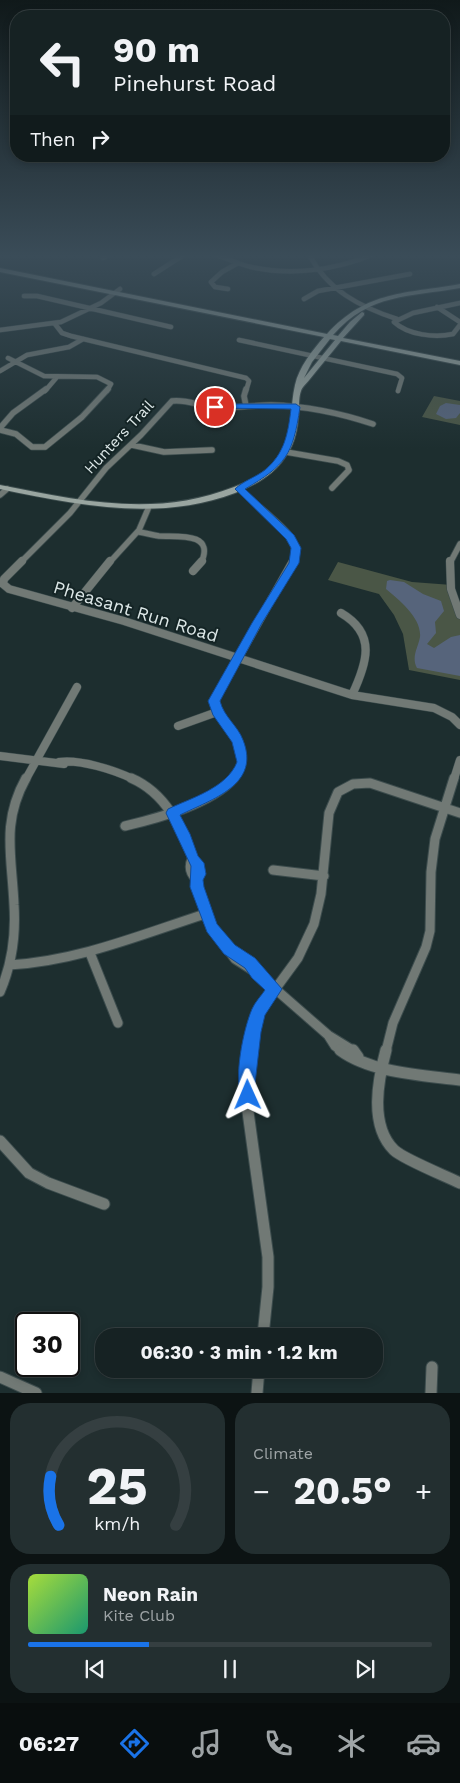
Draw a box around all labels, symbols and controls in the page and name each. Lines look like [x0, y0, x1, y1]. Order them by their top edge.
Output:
text: 90 m [113, 29, 200, 71]
icon: left [30, 30, 95, 95]
text: Pinehurst Road [113, 71, 276, 96]
icon: right [86, 125, 114, 153]
text: Then [30, 128, 76, 151]
pin [194, 386, 236, 428]
icon: arrive [201, 393, 229, 421]
street label: Hunters Trail [80, 396, 158, 477]
street label: Pheasant Run Road [51, 576, 221, 646]
position arrow [221, 1068, 273, 1120]
speed limit sign: 30 [15, 1312, 80, 1377]
text: 06:30 · 3 min · 1.2 km [140, 1341, 338, 1364]
text: Climate [253, 1444, 313, 1463]
text: 25 [87, 1456, 148, 1517]
text: 20.5° [293, 1469, 392, 1513]
text: − [253, 1475, 270, 1508]
text: + [415, 1475, 432, 1508]
text: km/h [94, 1513, 141, 1534]
text: Neon Rain [103, 1583, 198, 1606]
text: Kite Club [103, 1606, 175, 1625]
icon: previous [81, 1655, 109, 1683]
icon: pause [216, 1655, 244, 1683]
icon: next [351, 1655, 379, 1683]
icon: directions [117, 1726, 152, 1761]
icon: music [189, 1726, 224, 1761]
icon: phone [261, 1726, 296, 1761]
icon: climate [334, 1726, 369, 1761]
icon: car [406, 1726, 441, 1761]
text: 06:27 [19, 1731, 79, 1756]

